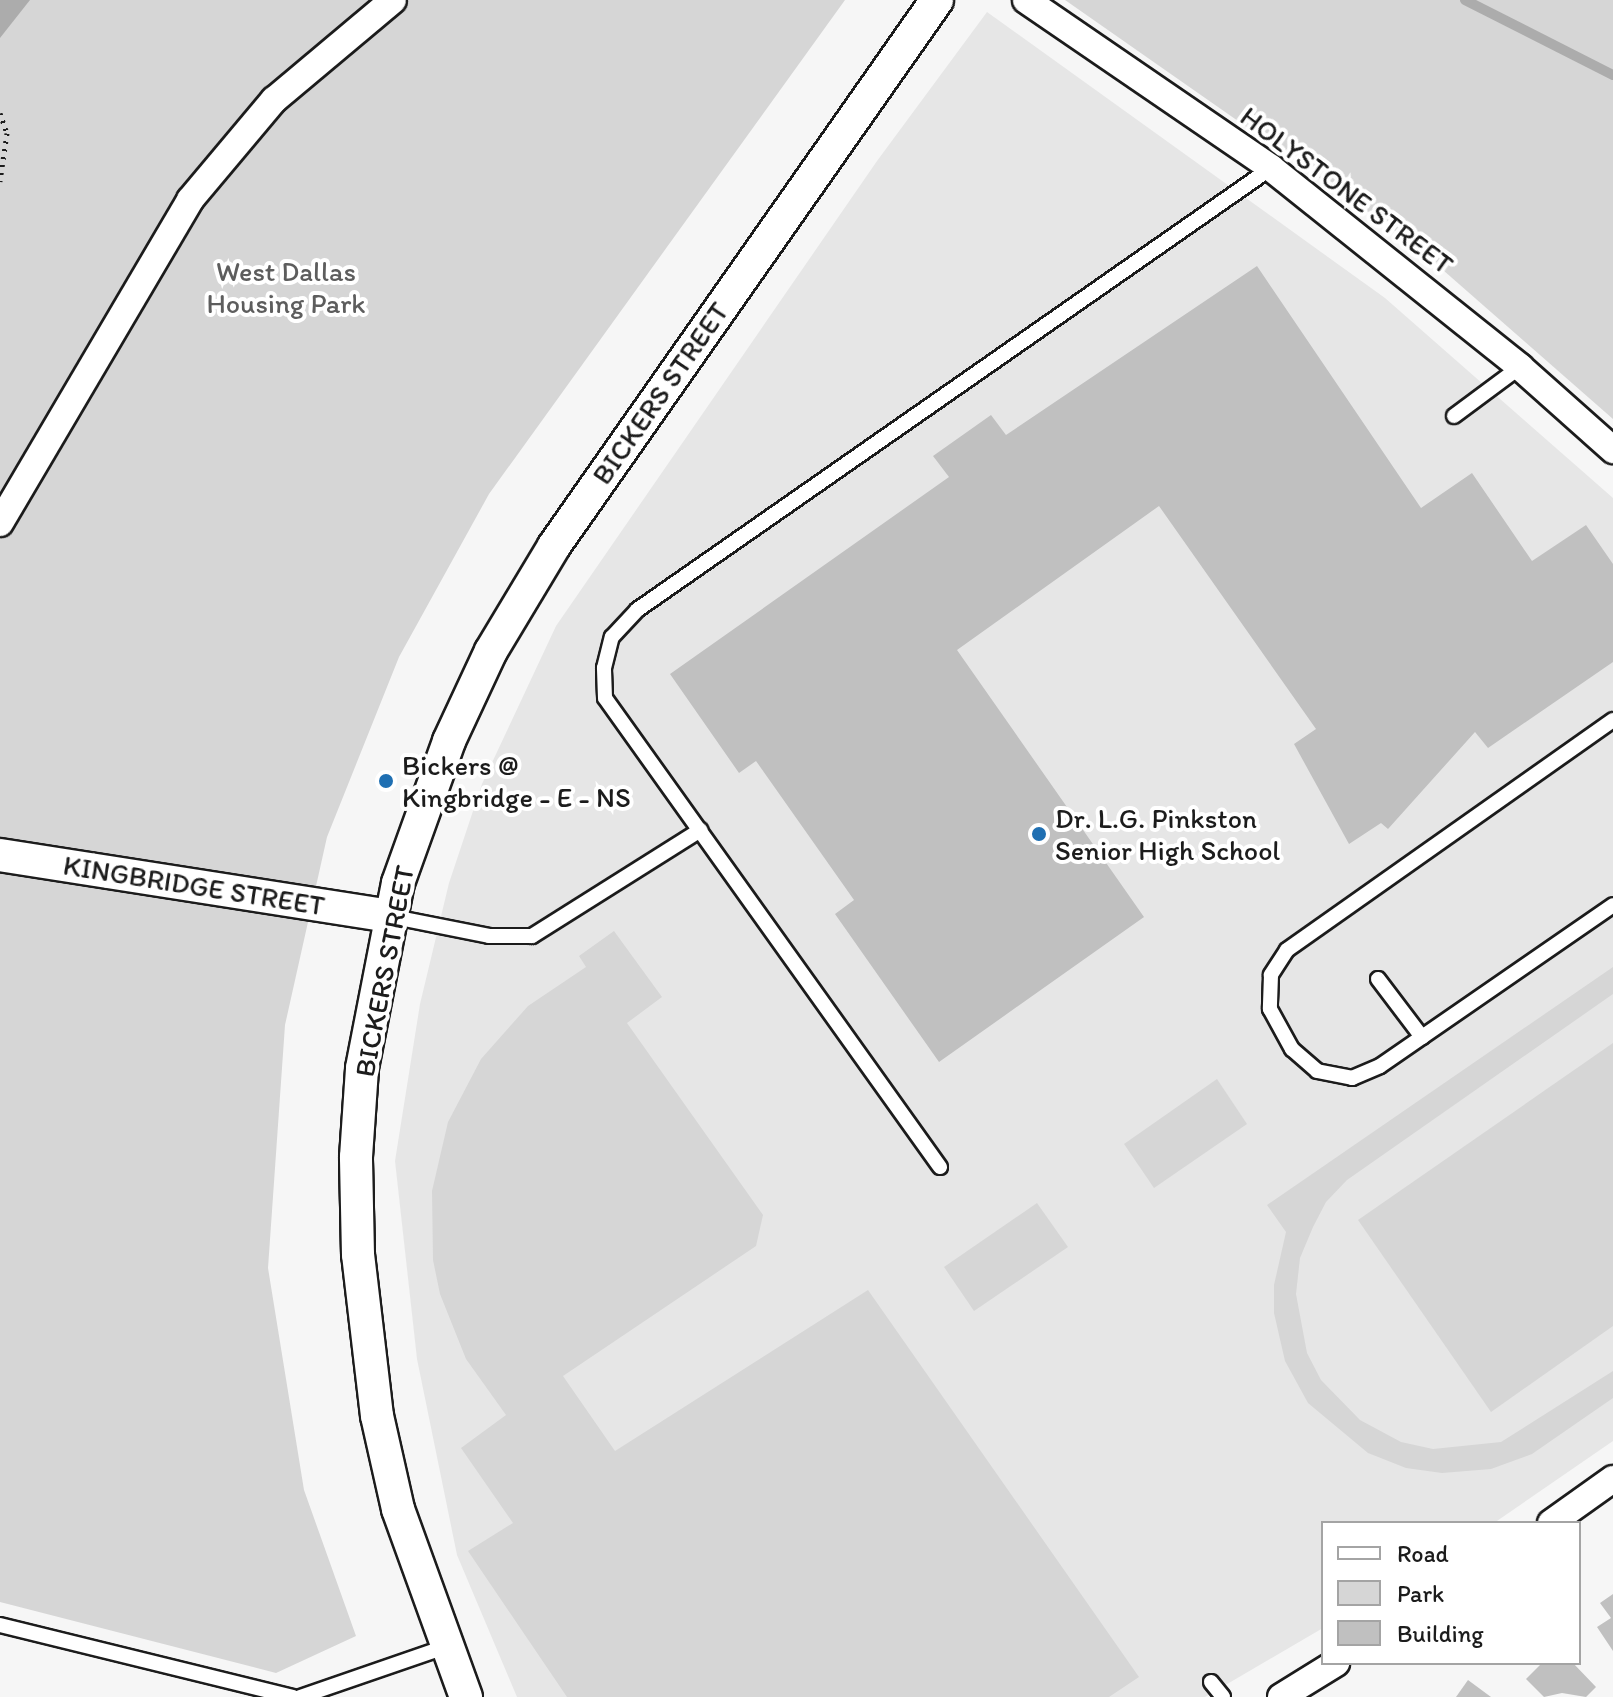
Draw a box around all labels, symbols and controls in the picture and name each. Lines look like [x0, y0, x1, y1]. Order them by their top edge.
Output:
street label: HOLYSTONE STREET [1234, 99, 1460, 281]
park label: West Dallas Housing Park [206, 254, 366, 320]
street label: BICKERS STREET [585, 295, 735, 491]
place label: Bickers @ Kingbridge - E - NS [402, 748, 631, 814]
marker: Bickers @ Kingbridge - E - NS [377, 772, 395, 790]
place label: Dr. L.G. Pinkston Senior High School [1055, 801, 1279, 867]
marker: Dr. L.G. Pinkston Senior High School [1030, 825, 1048, 843]
street label: KINGBRIDGE STREET [61, 848, 327, 922]
street label: BICKERS STREET [347, 862, 421, 1080]
legend [1321, 1521, 1581, 1665]
text: Road [1397, 1539, 1449, 1568]
text: Park [1397, 1579, 1444, 1608]
text: Building [1397, 1619, 1484, 1648]

